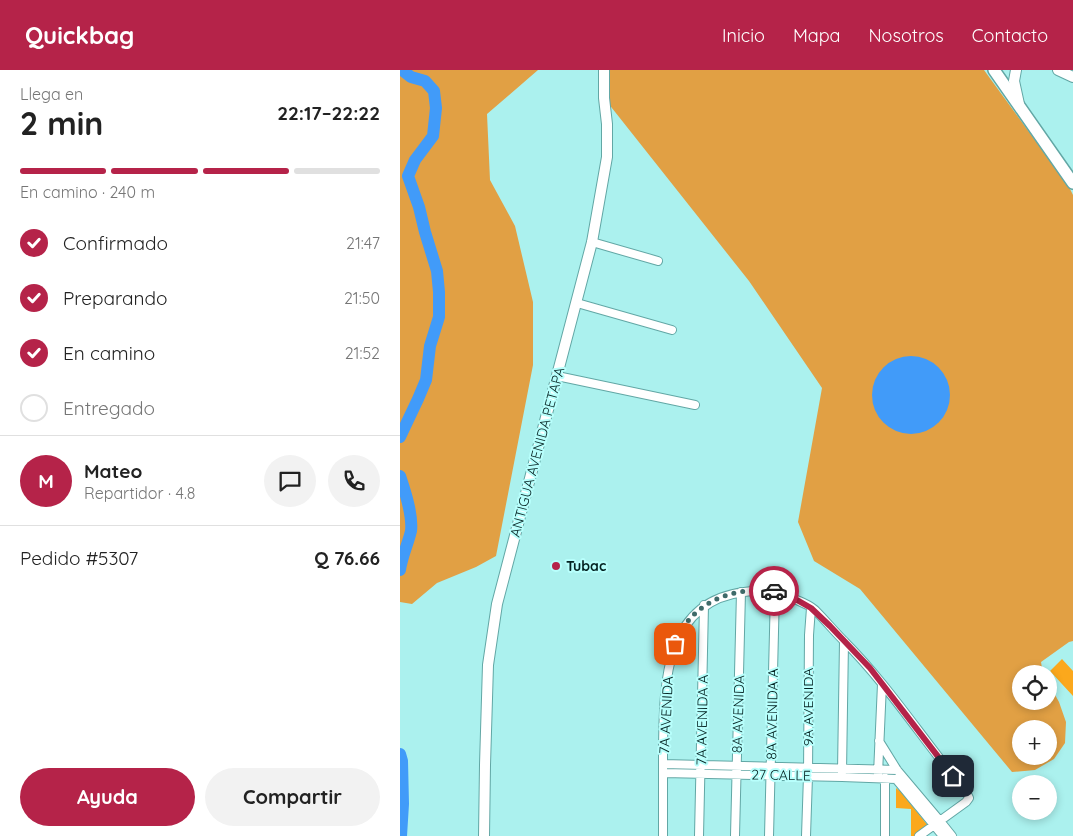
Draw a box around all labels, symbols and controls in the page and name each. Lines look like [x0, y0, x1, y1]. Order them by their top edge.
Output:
text: Quickbag [25, 20, 134, 50]
text: Inicio [722, 24, 765, 47]
text: Mapa [793, 24, 841, 47]
text: Nosotros [869, 24, 944, 47]
text: Contacto [972, 24, 1048, 47]
text: Llega en [20, 84, 83, 104]
text: 22:17–22:22 [277, 101, 380, 125]
text: 2 min [20, 103, 103, 143]
text: En camino · 240 m [20, 182, 155, 202]
icon: check [20, 229, 48, 257]
text: Confirmado [63, 231, 168, 255]
text: 21:47 [346, 233, 380, 253]
icon: check [20, 284, 48, 312]
text: Preparando [63, 286, 168, 310]
text: 21:50 [344, 288, 380, 308]
icon: check [20, 339, 48, 367]
text: En camino [63, 341, 155, 365]
text: 21:52 [345, 343, 380, 363]
street label: ANTIGUA AVENIDA PETAPA [506, 365, 568, 539]
text: Entregado [63, 396, 155, 420]
button: chat [264, 455, 316, 507]
button: phone [328, 455, 380, 507]
text: Mateo [84, 459, 142, 483]
text: M [38, 469, 54, 493]
text: Repartidor · 4.8 [84, 483, 195, 503]
text: Pedido #5307 [20, 546, 138, 570]
text: Q 76.66 [314, 546, 380, 570]
place label: Tubac [566, 557, 606, 575]
marker: Tubac [550, 560, 562, 572]
courier [749, 566, 799, 616]
icon: car [760, 577, 788, 605]
pin [654, 623, 696, 665]
icon: bag [661, 630, 689, 658]
map controls [1012, 665, 1057, 820]
button: locate [1012, 665, 1057, 710]
street label: 8A AVENIDA A [762, 668, 782, 760]
street label: 9A AVENIDA [799, 668, 817, 746]
street label: 7A AVENIDA A [692, 674, 712, 766]
street label: 8A AVENIDA [728, 675, 748, 753]
street label: 7A AVENIDA [655, 676, 677, 754]
button: + [1012, 720, 1057, 765]
pin [932, 755, 974, 797]
icon: home [939, 762, 967, 790]
street label: 27 CALLE [751, 765, 811, 785]
button: Ayuda [20, 768, 195, 826]
button: Compartir [205, 768, 380, 826]
button: − [1012, 775, 1057, 820]

